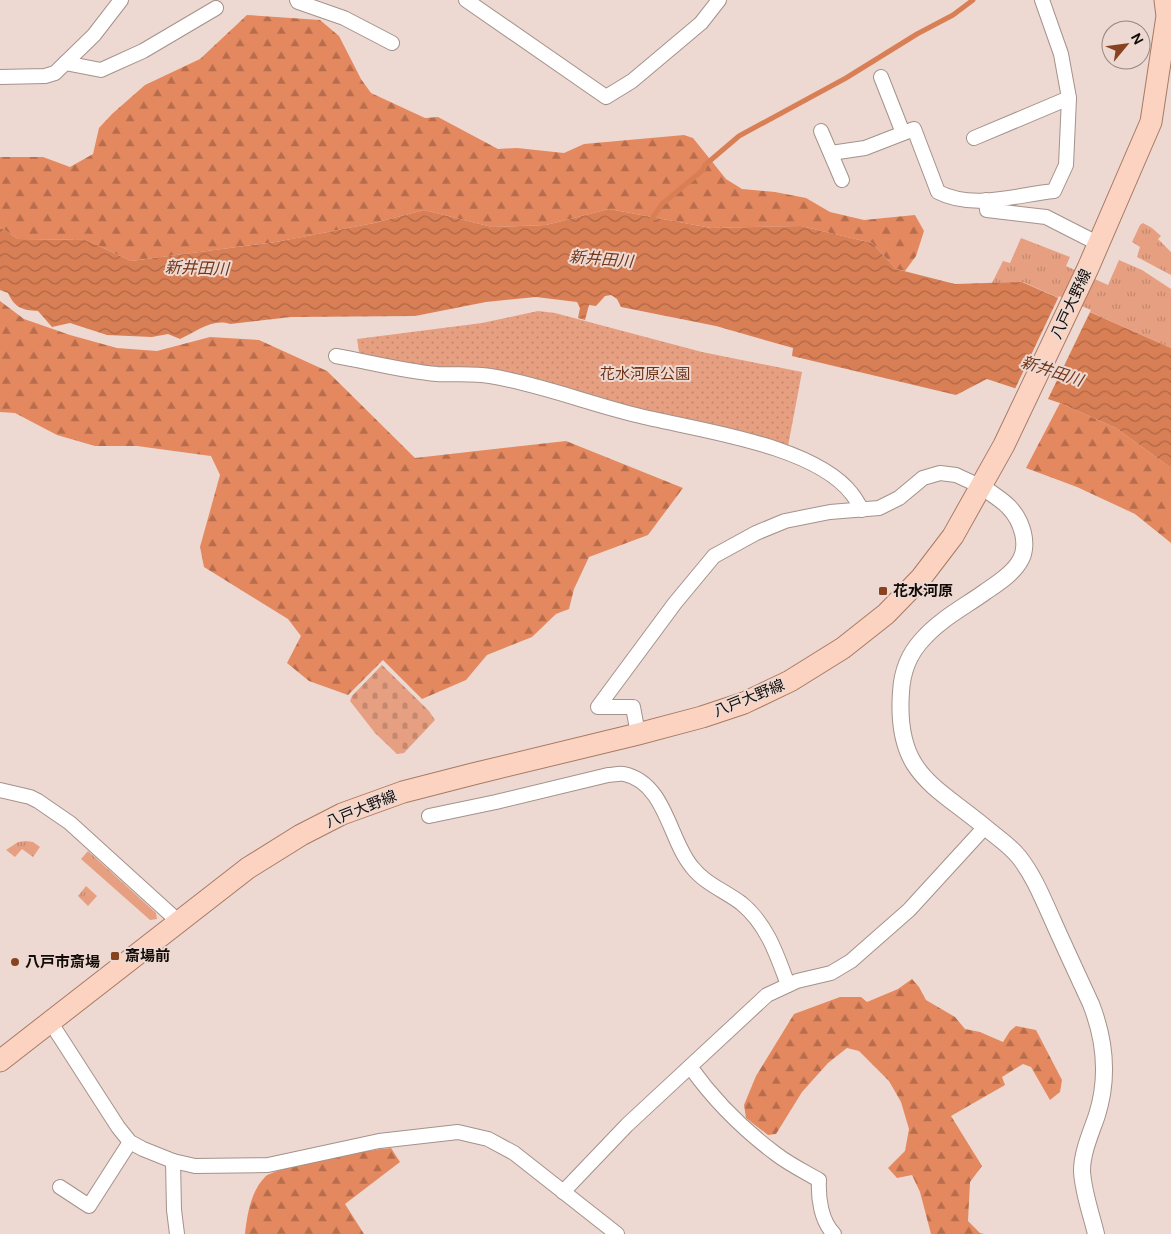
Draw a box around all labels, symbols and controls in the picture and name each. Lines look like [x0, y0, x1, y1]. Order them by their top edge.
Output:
north arrow [1101, 20, 1151, 70]
text: N [1127, 30, 1148, 48]
water label: 新井田川 [568, 246, 636, 272]
water label: 新井田川 [165, 256, 231, 280]
street label: 八戸大野線 [1046, 266, 1096, 342]
water label: 新井田川 [1018, 351, 1088, 391]
park label: 花水河原公園 [600, 364, 690, 384]
place label: 花水河原 [893, 581, 953, 601]
marker: 花水河原 [877, 585, 889, 597]
street label: 八戸大野線 [710, 675, 788, 721]
street label: 八戸大野線 [322, 786, 400, 832]
place label: 斎場前 [125, 946, 170, 966]
marker: 斎場前 [109, 950, 121, 962]
place label: 八戸市斎場 [25, 952, 100, 972]
marker: 八戸市斎場 [9, 956, 21, 968]

